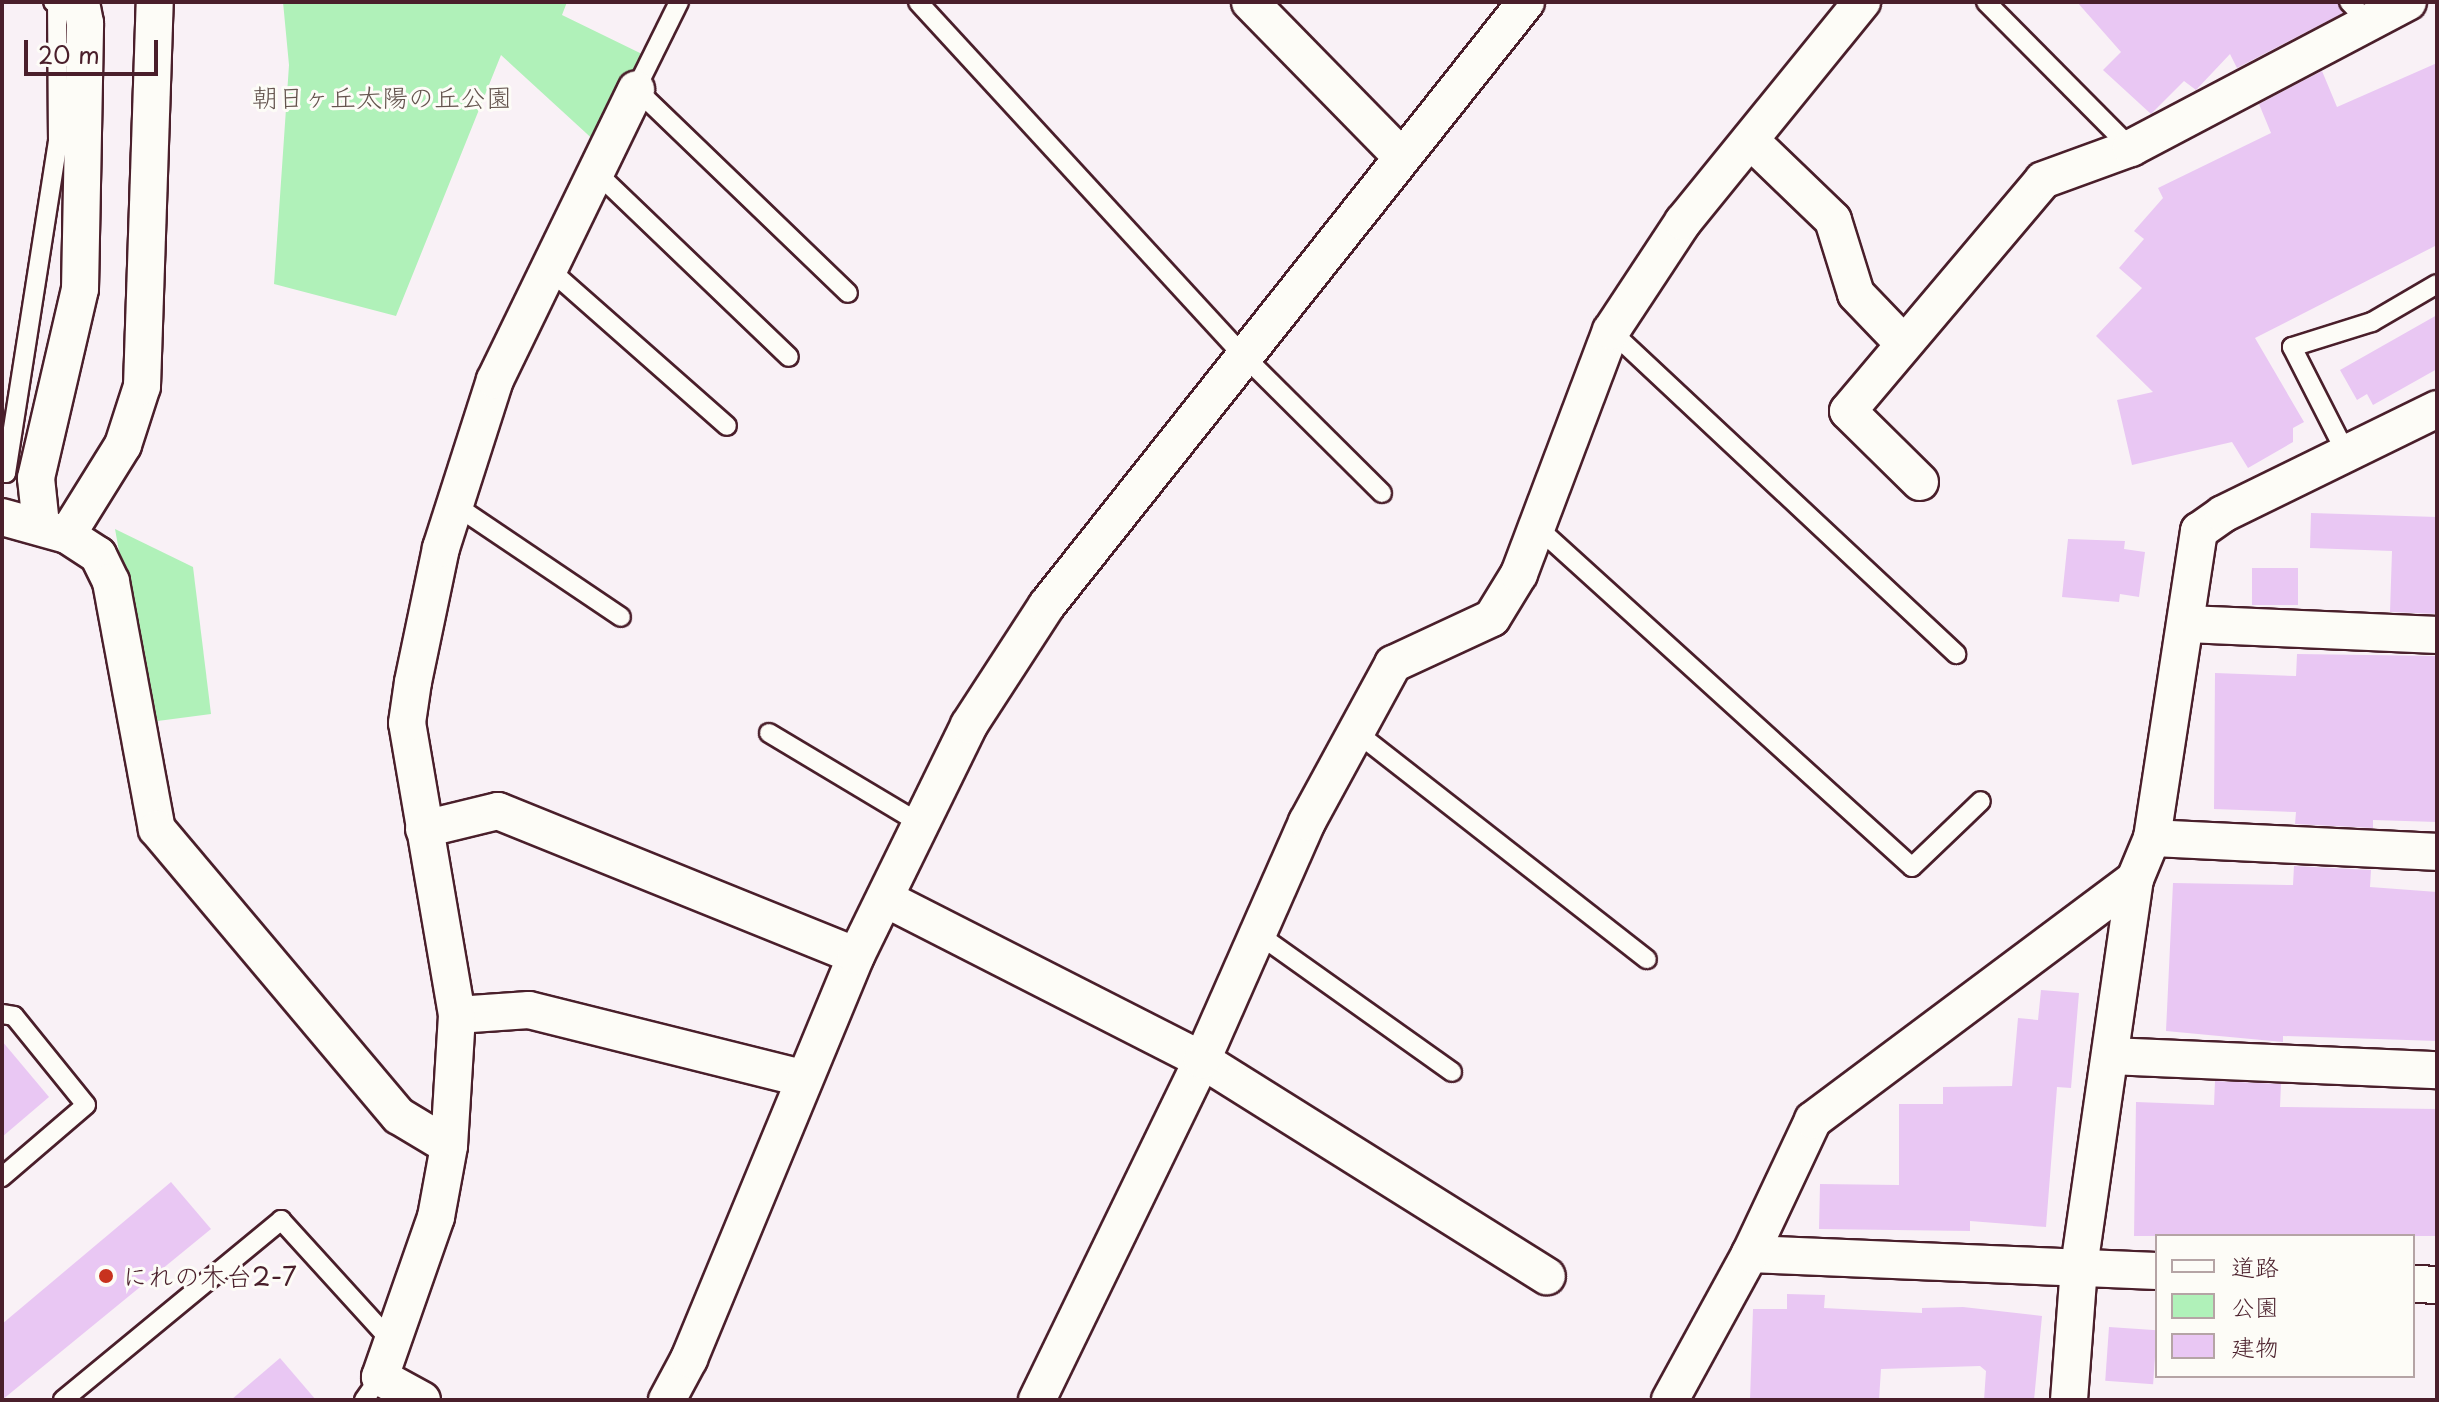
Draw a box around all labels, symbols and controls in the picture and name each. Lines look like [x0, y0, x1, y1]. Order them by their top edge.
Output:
scale bar [28, 24, 162, 74]
text: 20 m [38, 36, 100, 72]
park label: 朝日ヶ丘太陽の丘公園 [252, 81, 512, 113]
legend [2155, 1234, 2415, 1378]
text: 道路 [2231, 1248, 2279, 1284]
place label: にれの木台2-7 [122, 1260, 297, 1292]
marker: にれの木台2-7 [97, 1267, 115, 1285]
text: 公園 [2231, 1288, 2279, 1324]
text: 建物 [2231, 1328, 2279, 1364]

